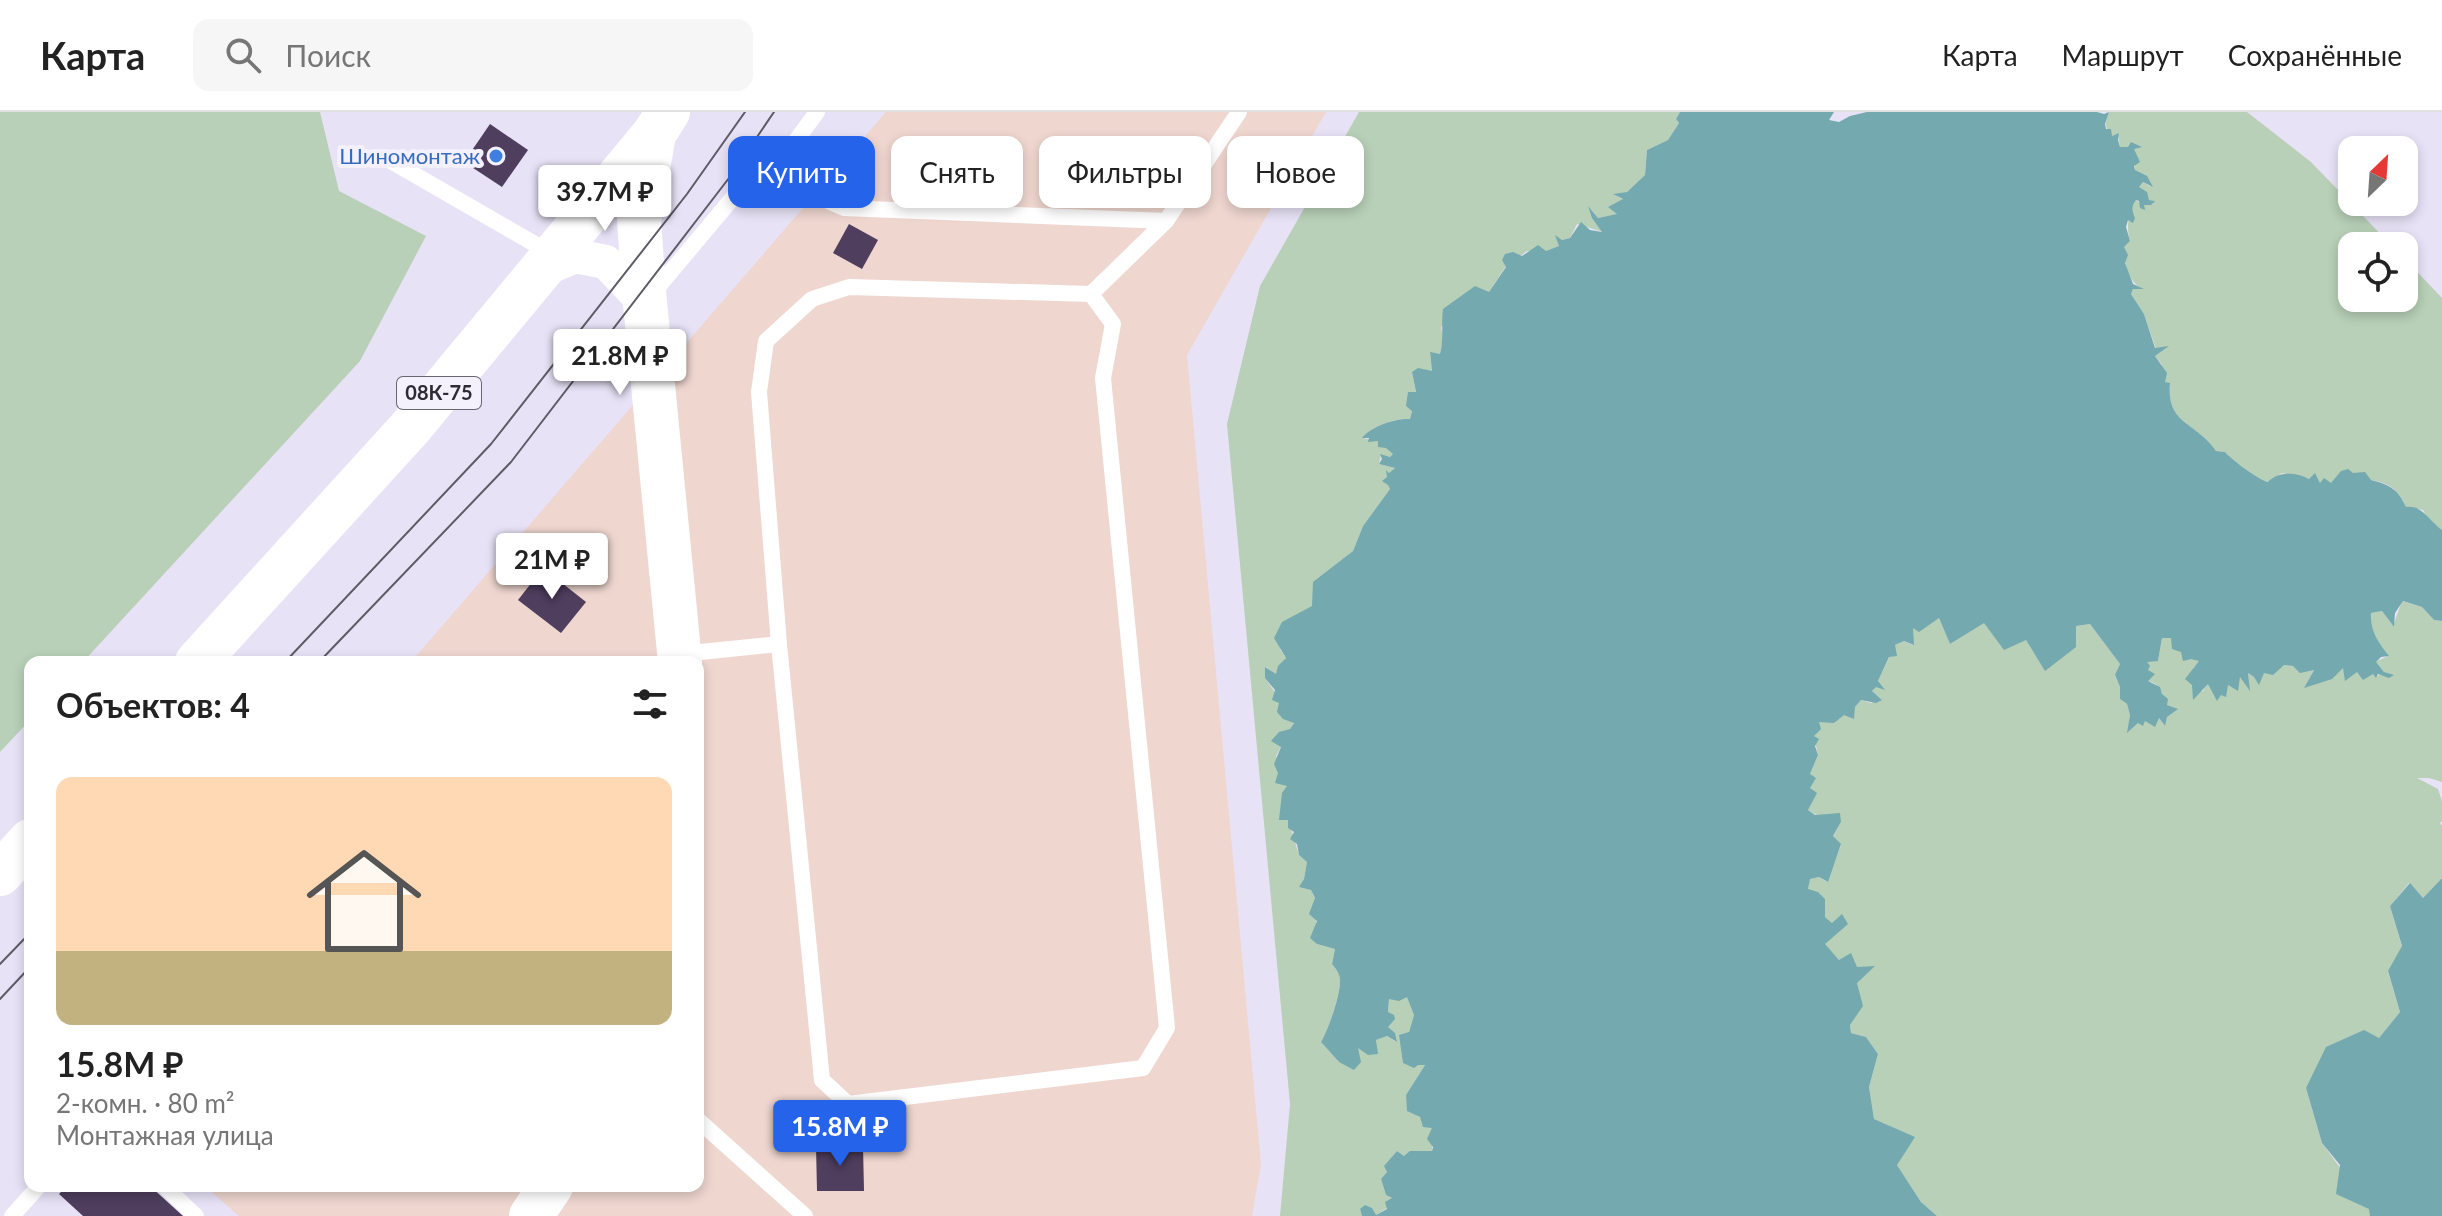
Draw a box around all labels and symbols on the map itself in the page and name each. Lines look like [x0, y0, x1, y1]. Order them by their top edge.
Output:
north arrow [2338, 136, 2418, 216]
place label: Шиномонтаж [339, 142, 481, 169]
marker: Шиномонтаж [487, 147, 505, 165]
pin: 39.7M ₽ [531, 165, 679, 233]
pin: 21.8M ₽ [546, 329, 694, 397]
road number: 08К-75 [397, 377, 481, 409]
pin: 21M ₽ [496, 533, 608, 601]
pin: 15.8M ₽ [766, 1100, 914, 1168]

